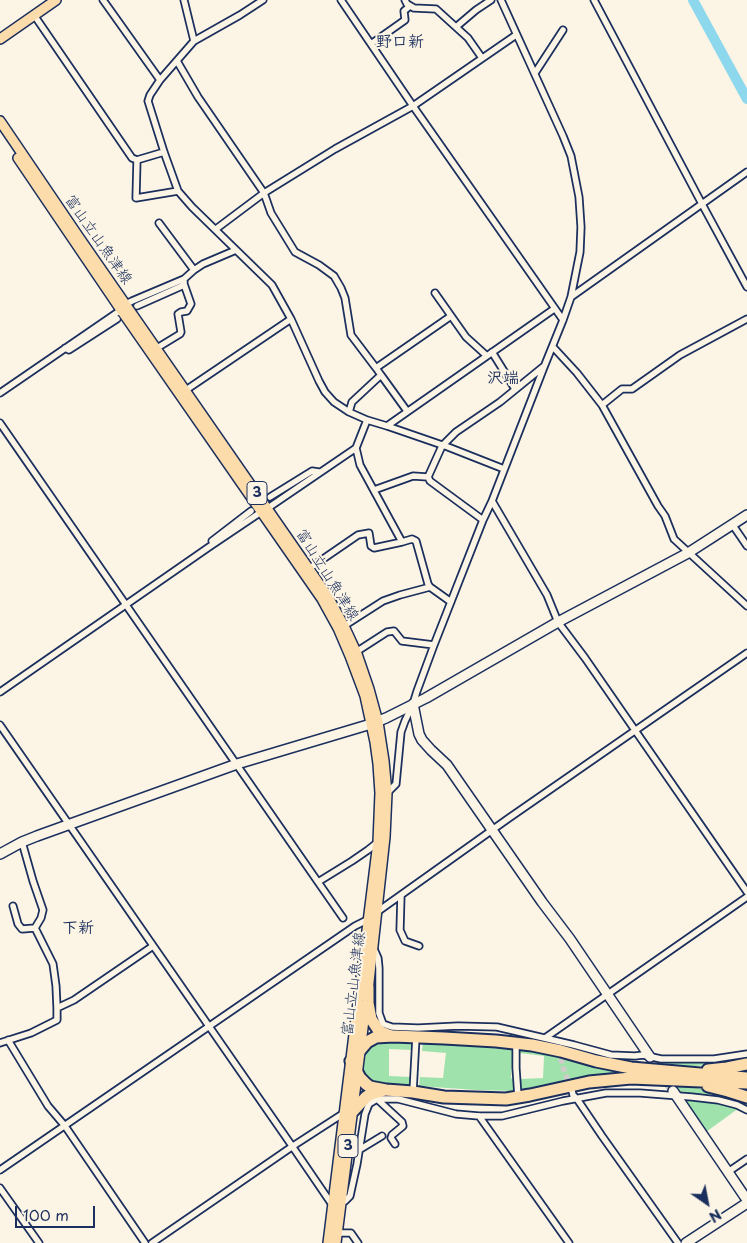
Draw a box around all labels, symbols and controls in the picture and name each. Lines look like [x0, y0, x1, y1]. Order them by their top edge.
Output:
district label: 野口新 [376, 33, 424, 53]
street label: 富山立山魚津線 [61, 192, 135, 288]
district label: 沢端 [487, 369, 519, 389]
road number: 3 [247, 482, 267, 504]
street label: 富山立山魚津線 [292, 526, 362, 624]
district label: 下新 [62, 919, 94, 939]
street label: 富山立山魚津線 [339, 931, 369, 1037]
road number: 3 [338, 1134, 358, 1158]
north arrow [682, 1178, 732, 1228]
scale bar [18, 1196, 98, 1228]
text: 100 m [23, 1203, 69, 1226]
text: N [705, 1204, 726, 1228]

